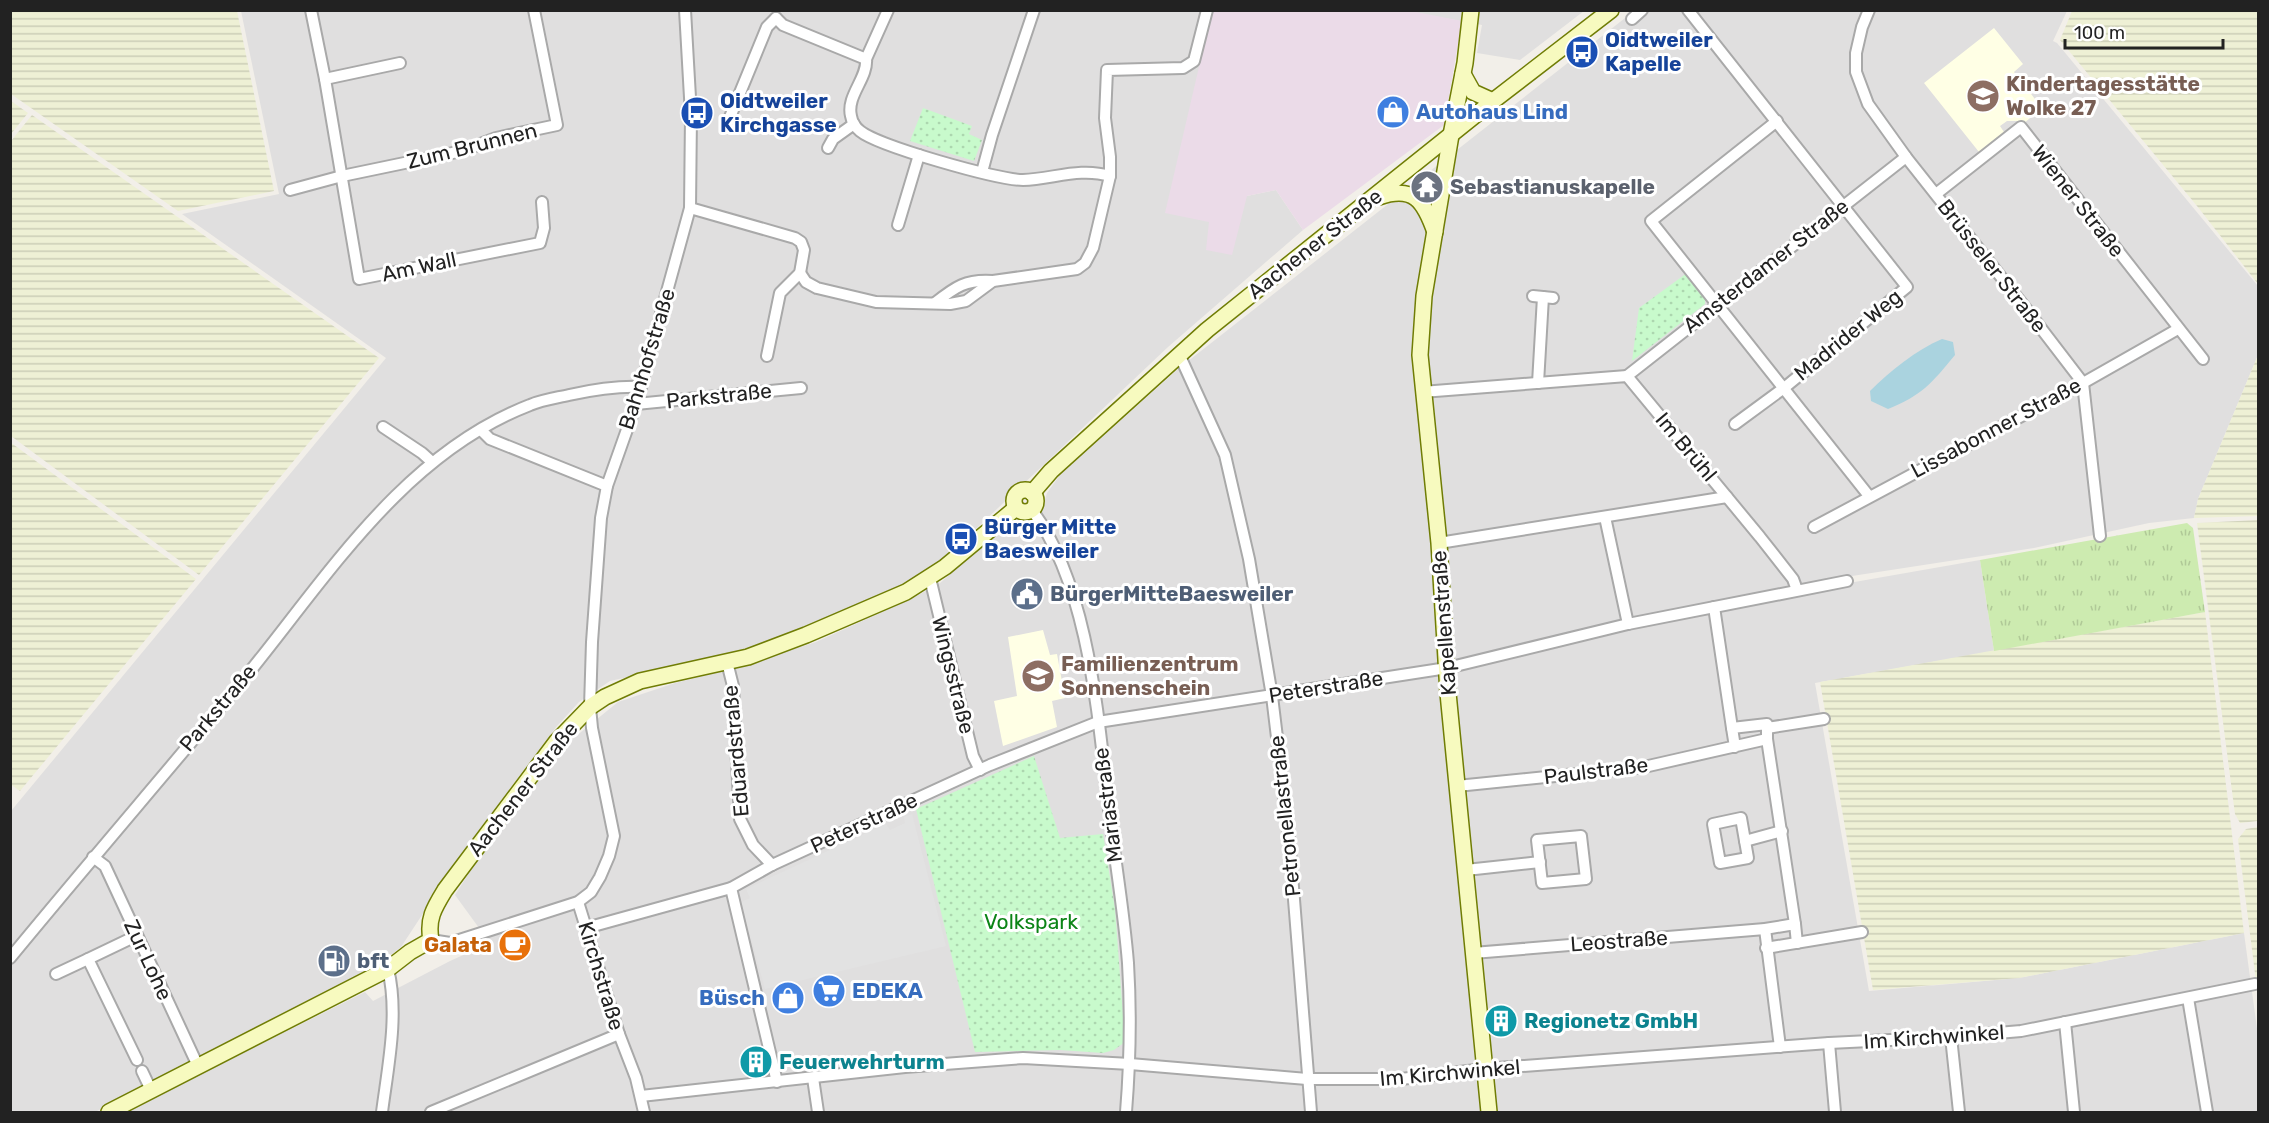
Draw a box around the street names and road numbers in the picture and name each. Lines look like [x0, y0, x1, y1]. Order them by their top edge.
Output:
street label: Zum Brunnen [404, 117, 540, 174]
street label: Wiener Straße [2027, 140, 2130, 262]
street label: Aachener Straße [1242, 183, 1387, 304]
street label: Amsterdamer Straße [1678, 193, 1853, 338]
street label: Brüsseler Straße [1933, 194, 2052, 337]
street label: Am Wall [379, 246, 459, 287]
street label: Madrider Weg [1789, 284, 1906, 386]
street label: Bahnhofstraße [613, 285, 680, 432]
street label: Lissabonner Straße [1906, 372, 2085, 483]
street label: Parkstraße [665, 378, 773, 413]
street label: Im Brühl [1650, 407, 1722, 486]
street label: Kapellenstraße [1426, 550, 1461, 696]
street label: Wingsstraße [927, 613, 980, 736]
street label: Parkstraße [174, 659, 261, 756]
street label: Peterstraße [1267, 665, 1385, 708]
street label: Eduardstraße [717, 684, 754, 818]
street label: Aachener Straße [462, 716, 583, 861]
street label: Petronellastraße [1264, 734, 1305, 898]
street label: Mariastraße [1088, 746, 1127, 864]
street label: Paulstraße [1542, 752, 1650, 789]
street label: Peterstraße [806, 787, 921, 858]
street label: Zur Lohe [119, 916, 178, 1004]
street label: Kirchstraße [573, 919, 630, 1033]
street label: Leostraße [1569, 925, 1669, 956]
street label: Im Kirchwinkel [1863, 1019, 2005, 1054]
street label: Im Kirchwinkel [1379, 1054, 1521, 1091]

